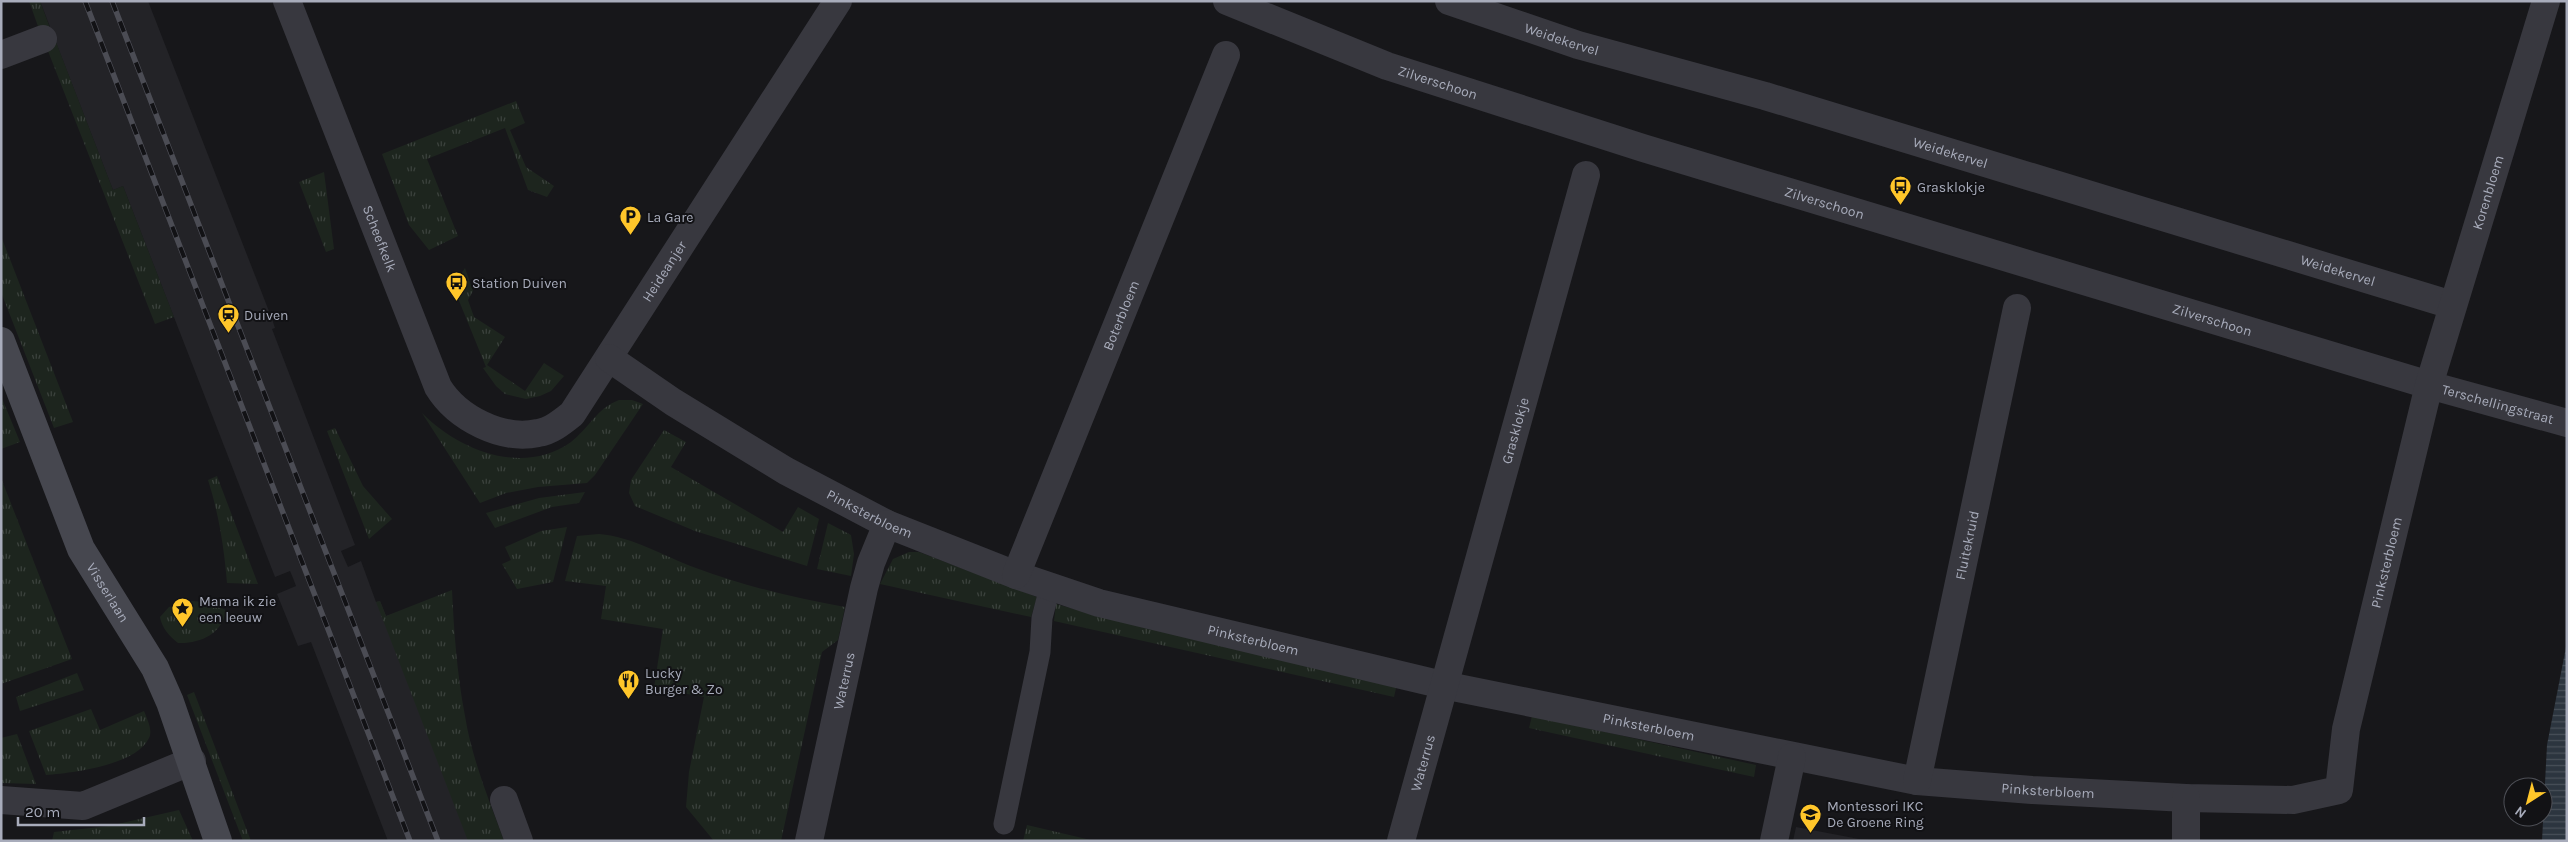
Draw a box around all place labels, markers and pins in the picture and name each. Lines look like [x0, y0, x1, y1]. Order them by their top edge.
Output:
bus stop icon: Grasklokje [1889, 175, 1913, 206]
place label: Grasklokje [1917, 179, 1985, 196]
parking icon: La Gare [619, 205, 643, 236]
place label: La Gare [647, 209, 694, 226]
bus stop icon: Station Duiven [444, 271, 468, 302]
place label: Station Duiven [472, 275, 567, 292]
station icon: Duiven [216, 303, 240, 334]
place label: Duiven [244, 307, 289, 324]
place label: Mama ik zie een leeuw [199, 593, 276, 626]
place icon: Mama ik zie een leeuw [171, 597, 195, 628]
place label: Lucky Burger & Zo [645, 665, 723, 698]
restaurant icon: Lucky Burger & Zo [617, 669, 641, 700]
place label: Montessori IKC De Groene Ring [1827, 798, 1924, 831]
school or university icon: Montessori IKC De Groene Ring [1799, 802, 1823, 833]

